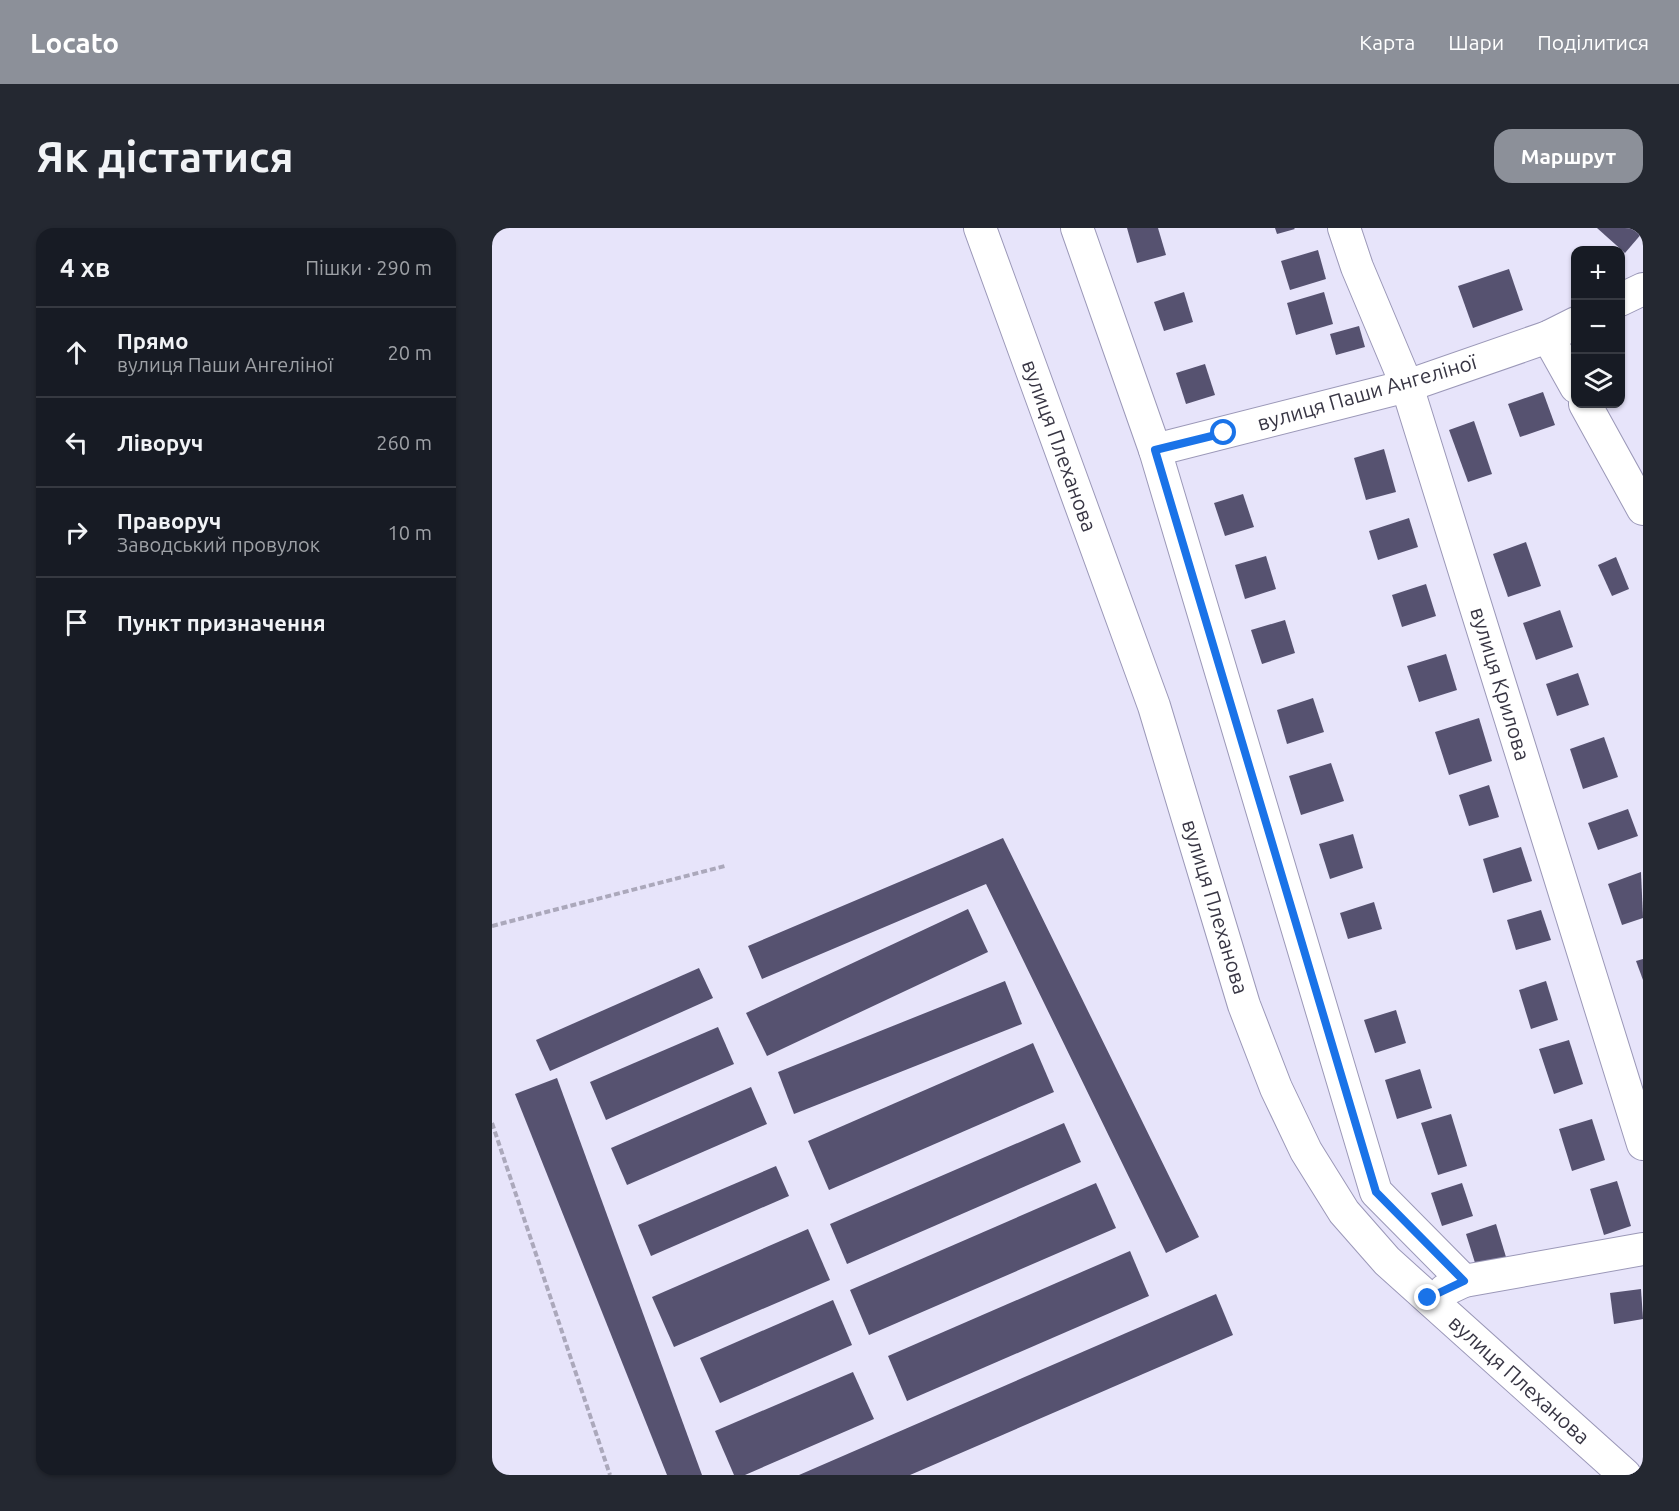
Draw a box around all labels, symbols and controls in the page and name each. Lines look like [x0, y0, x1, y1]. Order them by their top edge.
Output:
text: Locato [30, 27, 119, 58]
text: Карта [1359, 30, 1415, 54]
text: Шари [1448, 30, 1504, 54]
text: Поділитися [1537, 30, 1649, 54]
button: Маршрут [1494, 129, 1643, 183]
text: Як дістатися [36, 133, 294, 180]
map controls [1571, 246, 1625, 408]
button: + [1571, 246, 1625, 300]
text: 4 хв [60, 253, 110, 282]
text: Пішки · 290 m [305, 256, 432, 279]
button: − [1571, 300, 1625, 354]
text: Прямо [117, 328, 188, 353]
icon: ahead [60, 336, 93, 369]
text: 20 m [388, 341, 432, 364]
street label: вулиця Паши Ангеліної [1254, 349, 1480, 435]
text: вулиця Паши Ангеліної [117, 353, 333, 376]
button: layers [1571, 354, 1625, 408]
street label: вулиця Плеханова [1018, 356, 1102, 535]
route start [1210, 419, 1236, 445]
icon: left [60, 426, 93, 459]
text: Ліворуч [117, 430, 203, 455]
text: 260 m [376, 431, 432, 454]
text: Праворуч [117, 508, 221, 533]
icon: right [60, 516, 93, 549]
text: 10 m [388, 521, 432, 544]
text: Заводський провулок [117, 533, 320, 556]
street label: вулиця Крилова [1466, 604, 1536, 763]
icon: arrive [60, 606, 93, 639]
text: Пункт призначення [117, 610, 326, 635]
street label: вулиця Плеханова [1178, 817, 1254, 997]
route end [1414, 1284, 1440, 1310]
street label: вулиця Плеханова [1444, 1310, 1595, 1449]

